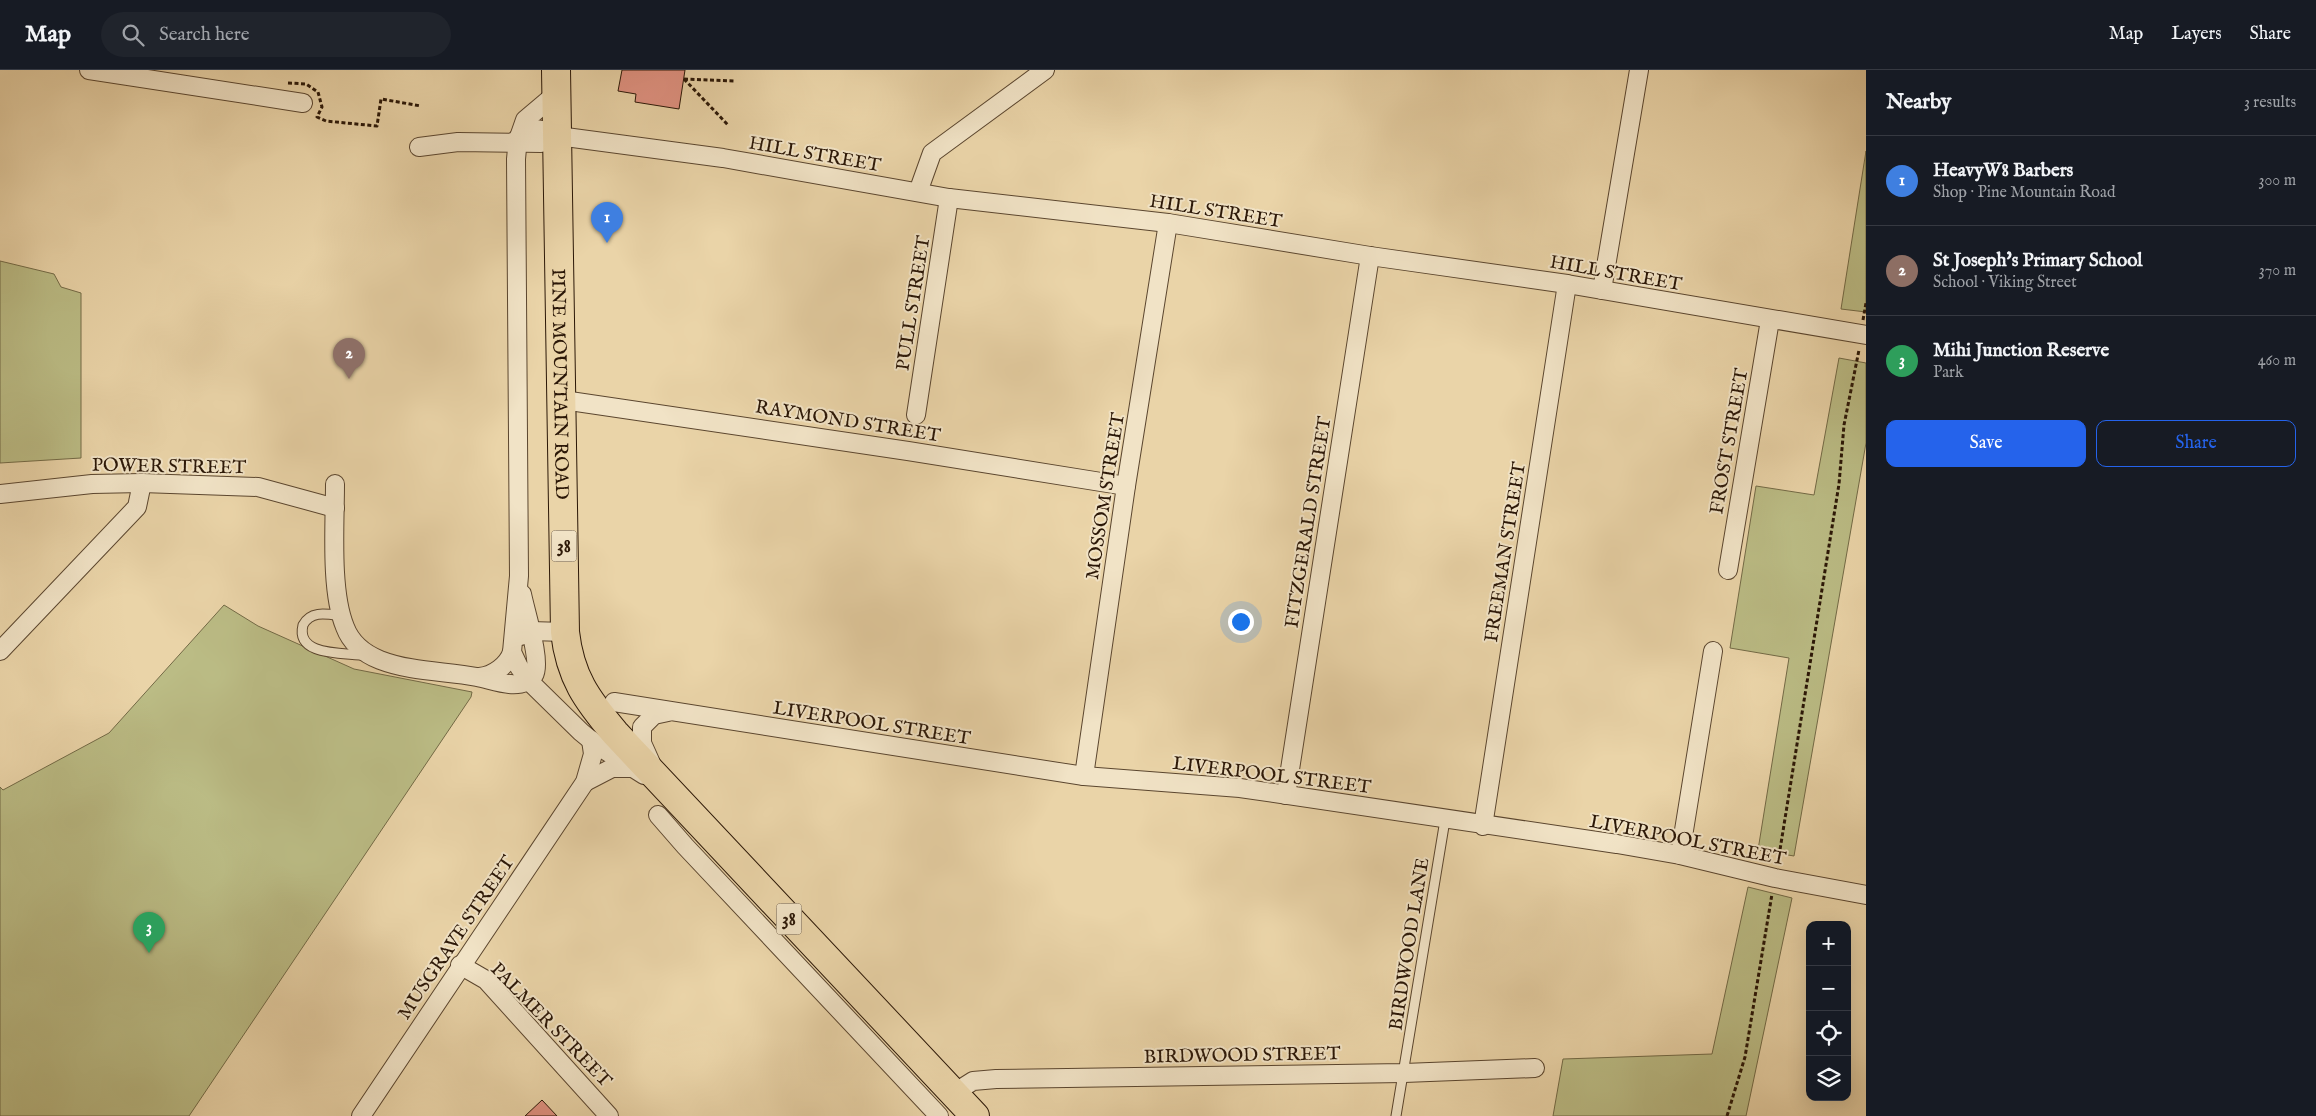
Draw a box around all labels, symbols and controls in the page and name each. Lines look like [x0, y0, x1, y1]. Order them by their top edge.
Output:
search box [101, 12, 451, 57]
text: Map [25, 19, 71, 50]
icon: search [119, 21, 147, 49]
text: Search here [159, 23, 250, 47]
text: Map [2109, 23, 2143, 46]
text: Layers [2171, 23, 2222, 46]
text: Share [2250, 23, 2291, 46]
text: Nearby [1886, 89, 1951, 116]
text: 3 results [2244, 93, 2296, 113]
street label: HILL STREET [747, 132, 883, 178]
text: HeavyW8 Barbers [1933, 159, 2073, 183]
text: 1 [1899, 171, 1905, 191]
text: 300 m [2258, 171, 2296, 191]
text: Shop · Pine Mountain Road [1933, 183, 2115, 203]
street label: HILL STREET [1148, 190, 1284, 234]
pin: 1 [591, 202, 623, 243]
street label: PULL STREET [891, 234, 937, 373]
text: St Joseph's Primary School [1933, 249, 2143, 273]
street label: HILL STREET [1548, 251, 1684, 297]
text: 2 [1898, 261, 1906, 281]
text: 370 m [2259, 261, 2296, 281]
street label: PINE MOUNTAIN ROAD [545, 268, 573, 500]
text: School · Viking Street [1933, 273, 2077, 293]
pin: 2 [333, 338, 365, 379]
text: Mihi Junction Reserve [1933, 339, 2109, 363]
text: 3 [1899, 351, 1905, 371]
text: 460 m [2258, 351, 2296, 371]
text: Park [1933, 363, 1963, 383]
street label: FROST STREET [1705, 366, 1755, 516]
street label: RAYMOND STREET [753, 395, 942, 449]
street label: MOSSOM STREET [1081, 411, 1131, 581]
street label: FITZGERALD STREET [1280, 415, 1338, 630]
button: Save [1886, 420, 2086, 467]
button: Share [2096, 420, 2296, 467]
street label: POWER STREET [92, 454, 247, 480]
street label: FREEMAN STREET [1480, 460, 1532, 644]
road number: 38 [552, 531, 576, 562]
your location [1228, 609, 1254, 635]
street label: LIVERPOOL STREET [771, 697, 972, 751]
street label: LIVERPOOL STREET [1171, 752, 1372, 800]
street label: LIVERPOOL STREET [1587, 810, 1788, 872]
street label: MUSGRAVE STREET [393, 851, 521, 1025]
street label: BIRDWOOD LANE [1384, 856, 1435, 1032]
road number: 38 [776, 904, 802, 934]
pin: 3 [133, 912, 165, 953]
map controls [1806, 921, 1851, 1101]
button: + [1806, 921, 1851, 966]
street label: PALMER STREET [485, 958, 616, 1093]
button: − [1806, 966, 1851, 1011]
button: locate [1806, 1011, 1851, 1056]
street label: BIRDWOOD STREET [1143, 1042, 1341, 1070]
button: layers [1806, 1056, 1851, 1101]

